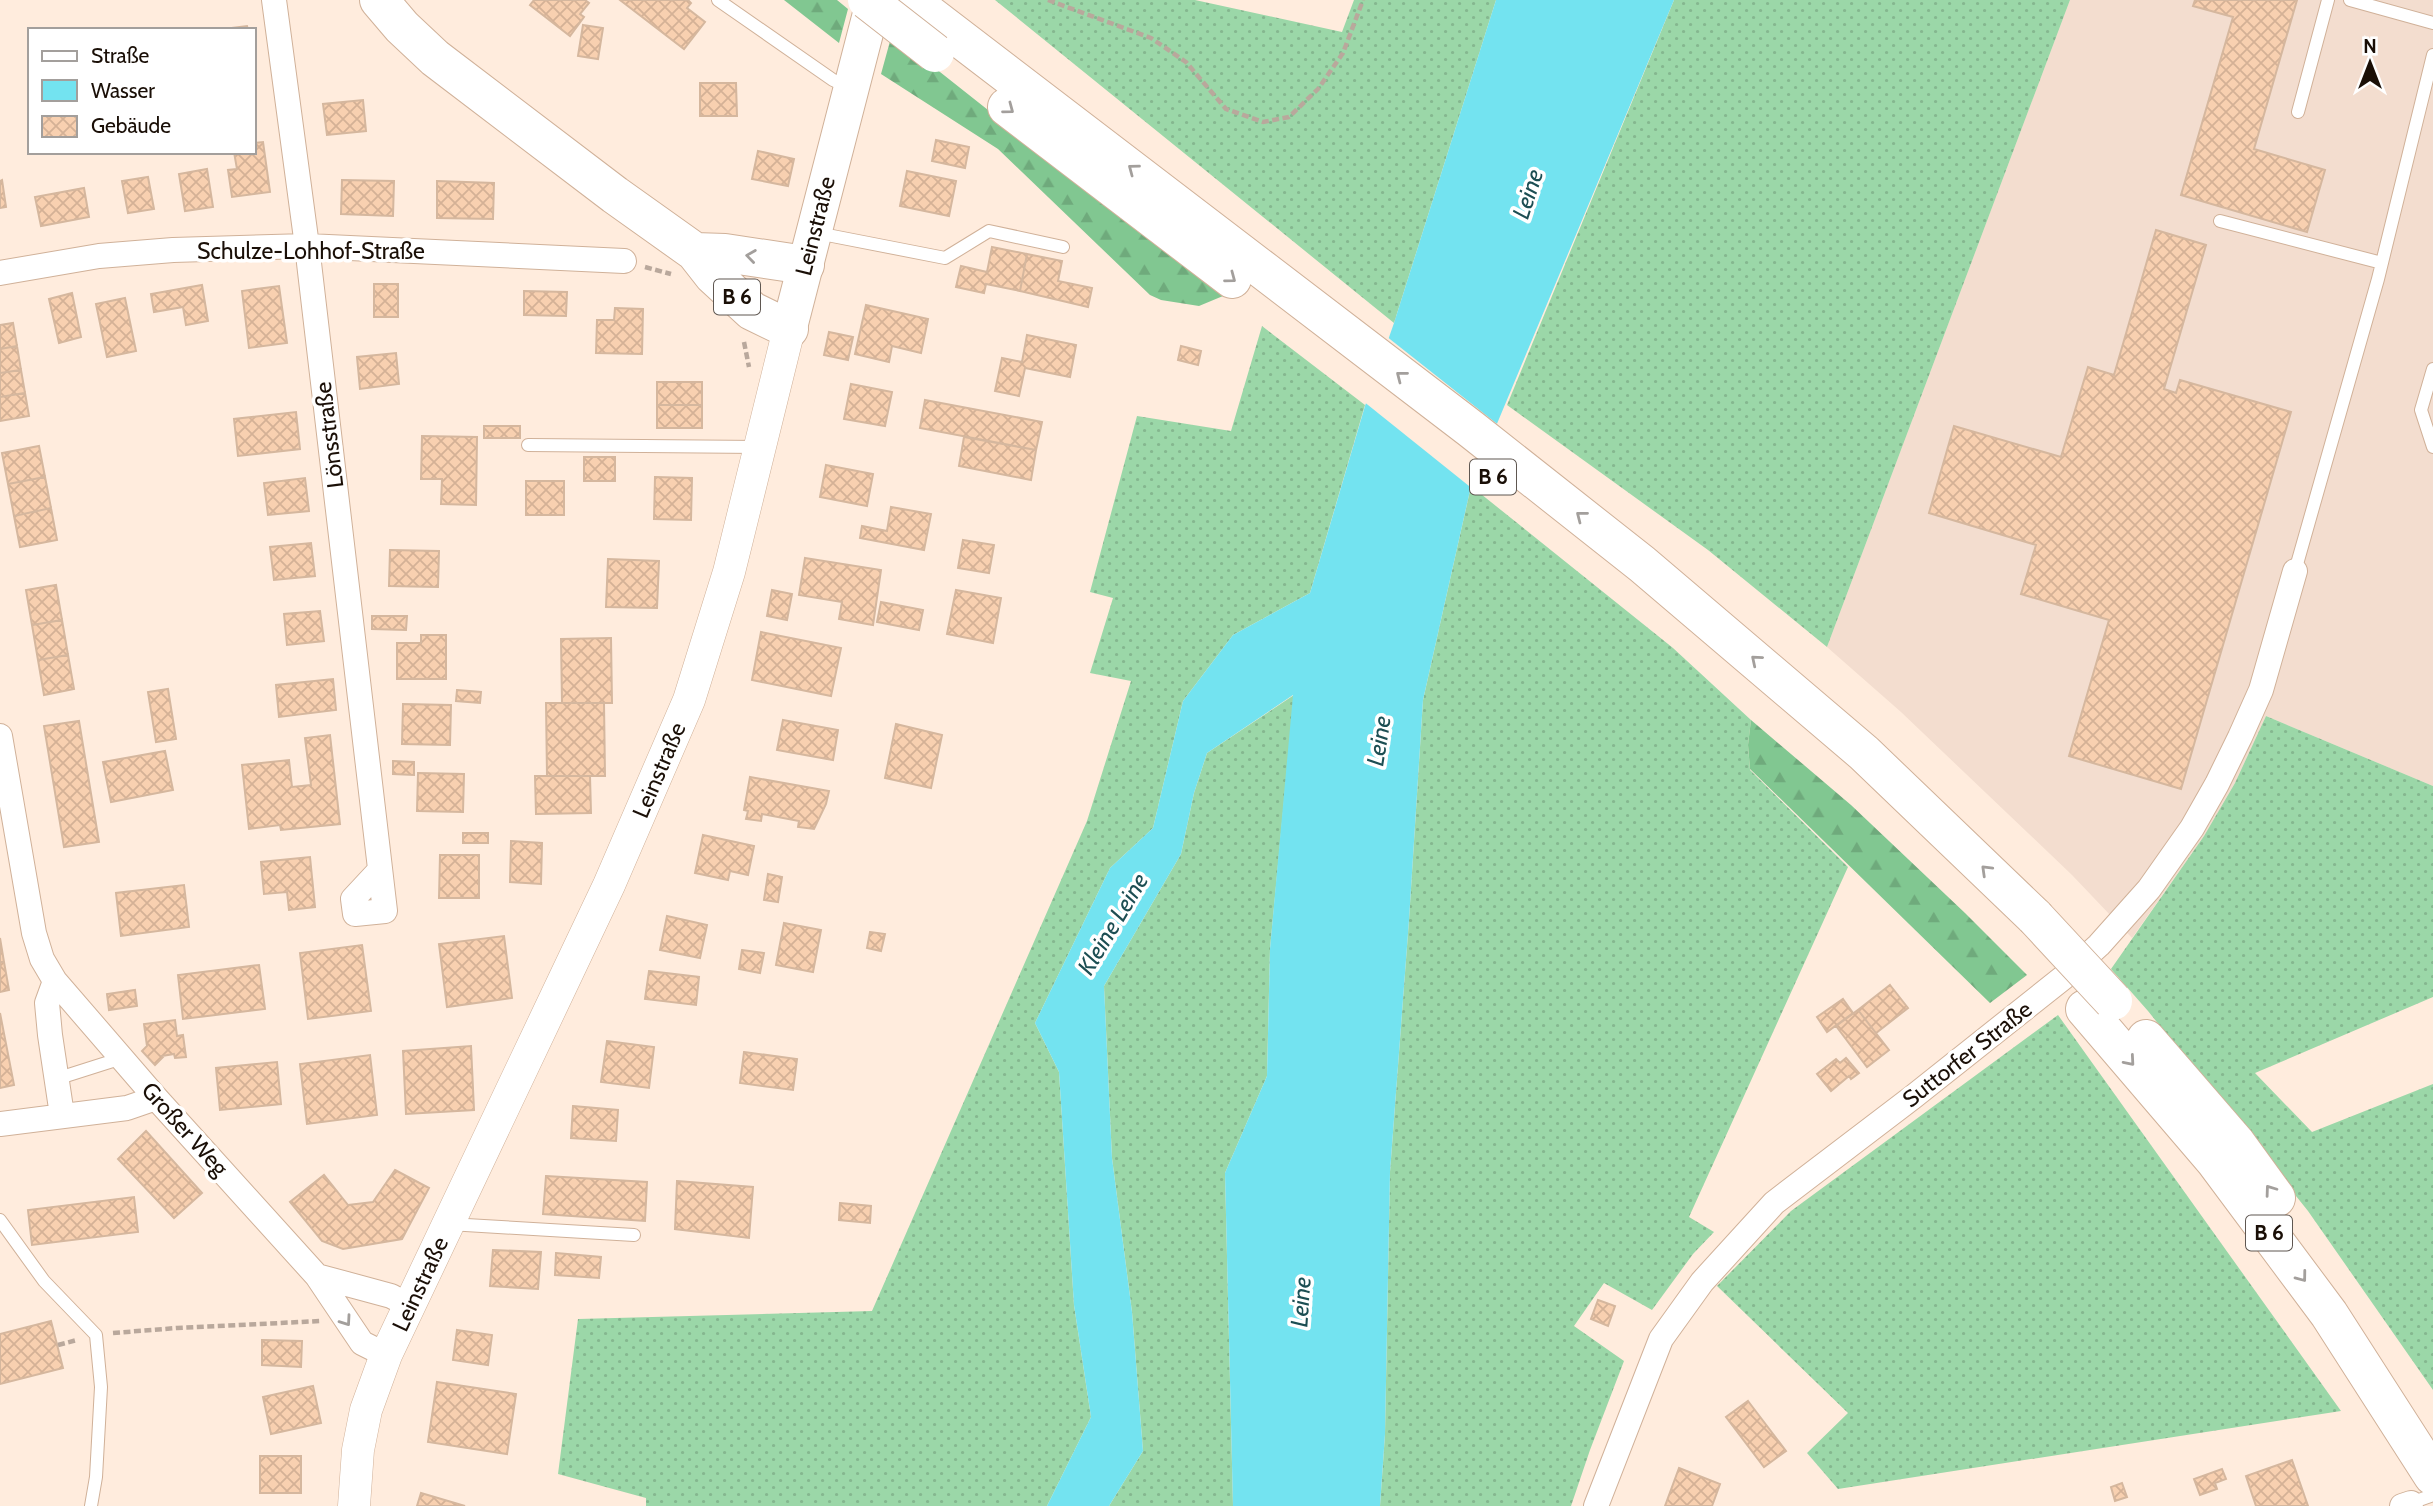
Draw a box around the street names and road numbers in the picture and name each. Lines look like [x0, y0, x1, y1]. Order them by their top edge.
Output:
street label: Leinstraße [789, 173, 841, 278]
street label: Schulze-Lohhof-Straße [197, 237, 425, 265]
road number: B 6 [714, 280, 760, 314]
street label: Lönsstraße [309, 380, 349, 490]
road number: B 6 [1470, 460, 1516, 494]
street label: Leinstraße [626, 718, 692, 822]
street label: Suttorfer Straße [1897, 995, 2037, 1113]
street label: Großer Weg [136, 1076, 235, 1182]
road number: B 6 [2246, 1216, 2292, 1250]
street label: Leinstraße [386, 1232, 454, 1336]

